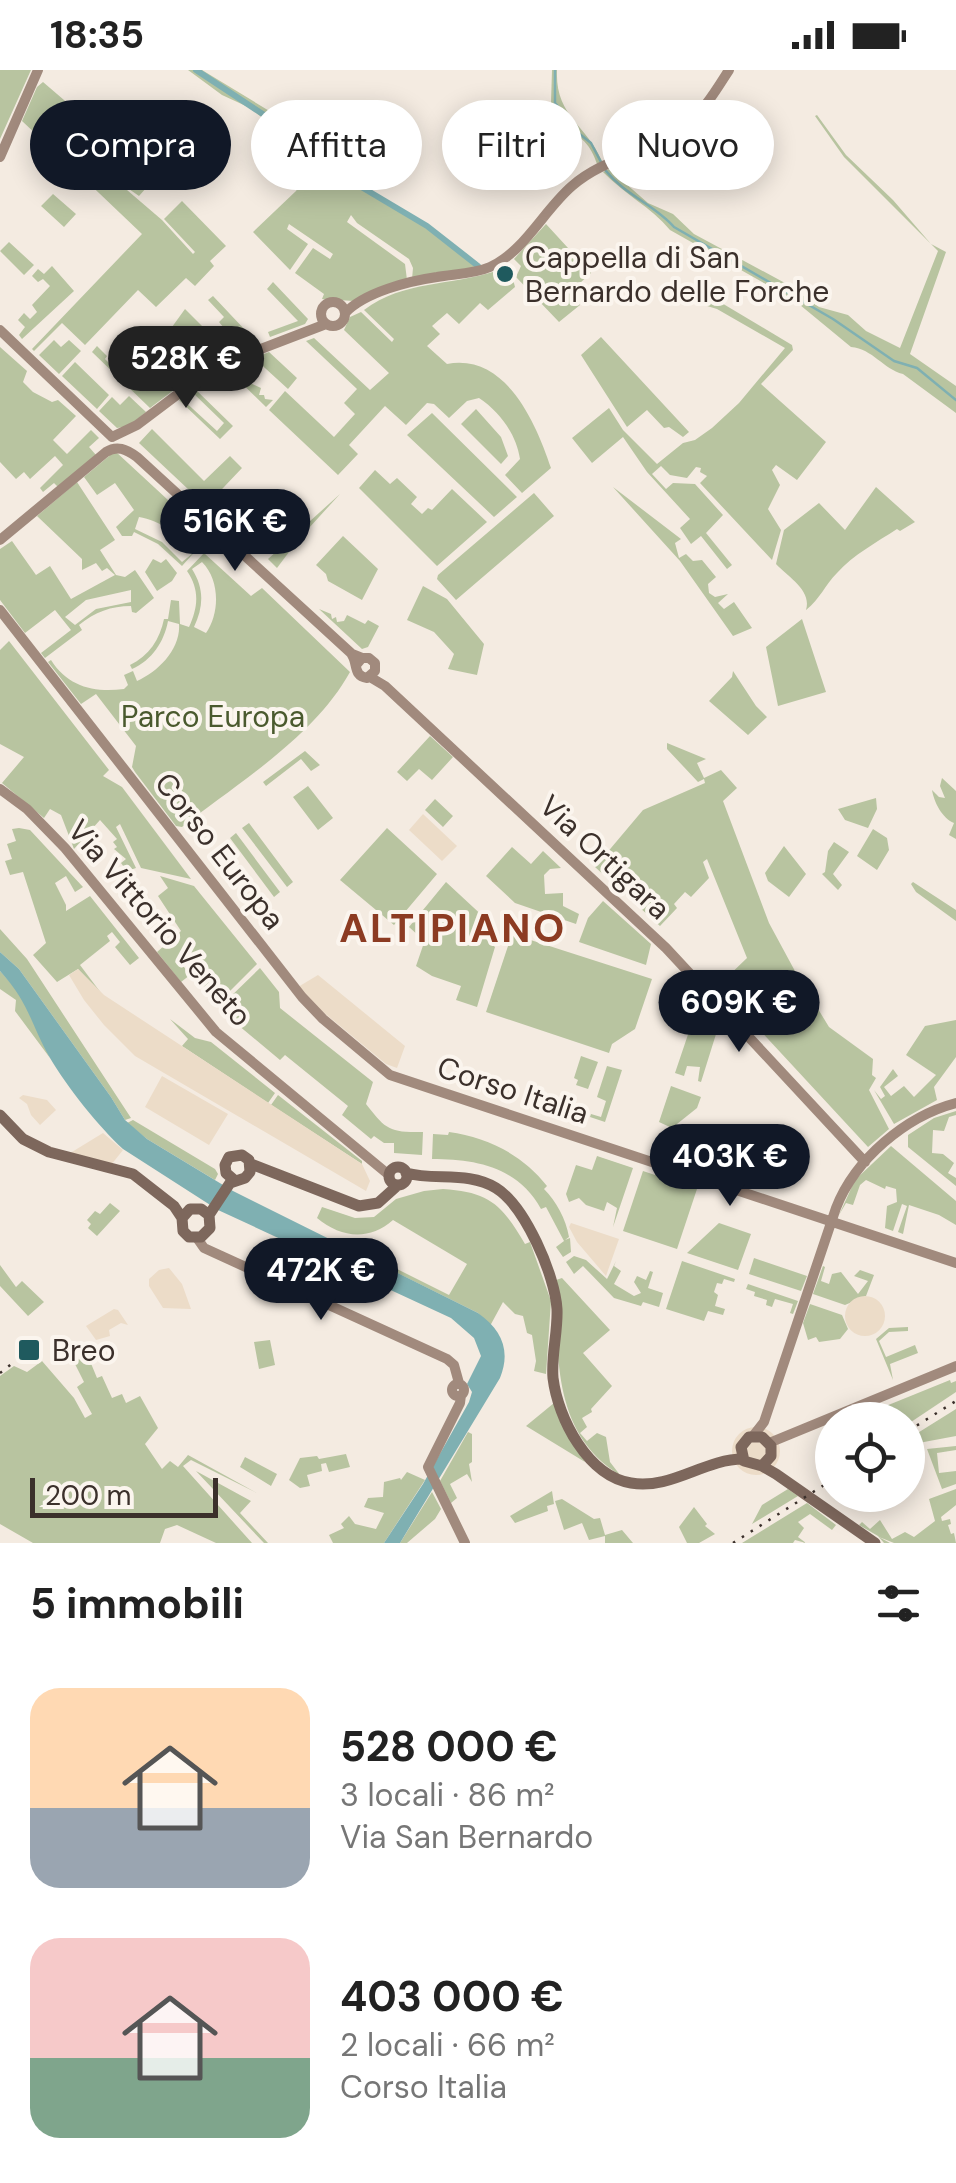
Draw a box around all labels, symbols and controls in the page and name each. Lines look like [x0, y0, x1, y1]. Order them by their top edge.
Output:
text: 18:35 [50, 10, 144, 60]
chip: Compra [30, 100, 231, 190]
chip: Affitta [251, 100, 422, 190]
chip: Filtri [442, 100, 582, 190]
chip: Nuovo [602, 100, 774, 190]
place label: Cappella di San Bernardo delle Forche [525, 238, 829, 311]
marker: Cappella di San Bernardo delle Forche [494, 263, 516, 285]
pin: 528K € [105, 326, 267, 411]
text: 528K € [130, 337, 242, 379]
pin: 516K € [154, 489, 316, 574]
text: 516K € [182, 500, 288, 542]
park label: Parco Europa [121, 697, 305, 736]
street label: Corso Europa [147, 765, 293, 937]
street label: Via Ortigara [531, 786, 679, 928]
street label: Via Vittorio Veneto [59, 811, 261, 1035]
district label: ALTIPIANO [339, 902, 567, 954]
pin: 609K € [658, 970, 820, 1055]
text: 609K € [681, 981, 797, 1023]
street label: Corso Italia [433, 1047, 593, 1133]
pin: 403K € [649, 1124, 811, 1209]
text: 403K € [672, 1135, 788, 1177]
pin: 472K € [240, 1238, 402, 1323]
text: 472K € [266, 1249, 376, 1291]
place label: Breo [52, 1331, 115, 1370]
marker: Breo [16, 1337, 42, 1363]
map controls [815, 1402, 925, 1512]
button: locate [815, 1402, 925, 1512]
scale bar [30, 1473, 218, 1518]
text: 200 m [45, 1477, 132, 1514]
text: 5 immobili [30, 1576, 244, 1631]
icon: filters [871, 1576, 926, 1631]
text: 528 000 € [340, 1719, 558, 1774]
icon: home [110, 1728, 230, 1848]
text: 3 locali · 86 m² [340, 1774, 555, 1816]
text: Via San Bernardo [340, 1816, 593, 1858]
text: 403 000 € [340, 1969, 564, 2024]
icon: home [110, 1978, 230, 2098]
text: 2 locali · 66 m² [340, 2024, 555, 2066]
text: Corso Italia [340, 2066, 507, 2108]

